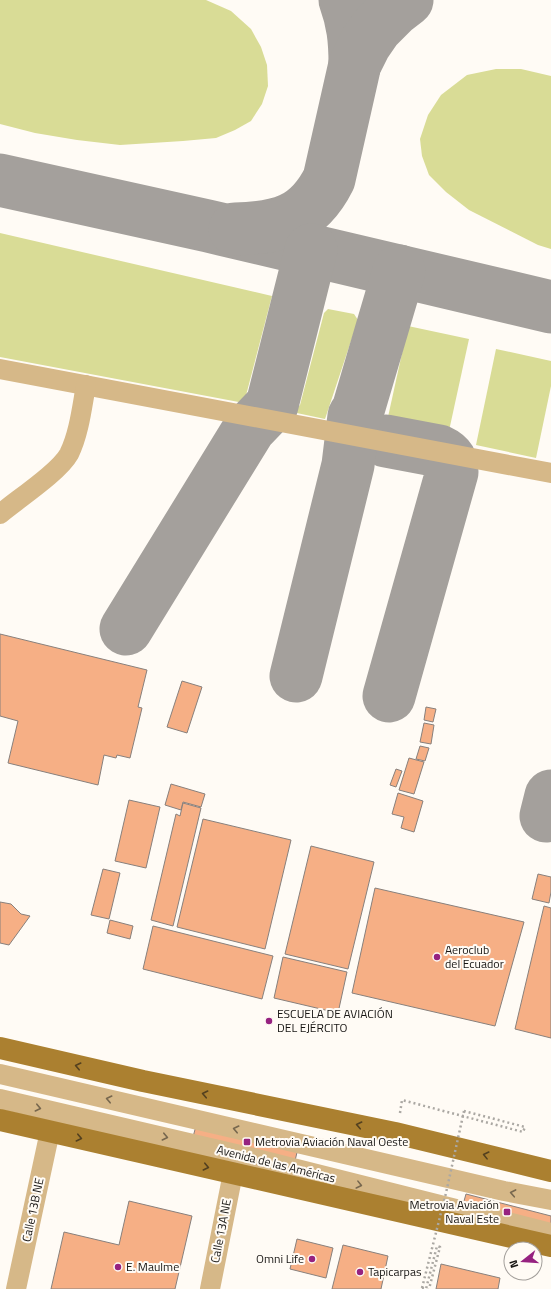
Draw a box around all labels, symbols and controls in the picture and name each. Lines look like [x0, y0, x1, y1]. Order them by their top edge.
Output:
place label: Aeroclub del Ecuador [445, 940, 504, 973]
marker: Aeroclub del Ecuador [432, 952, 442, 962]
place label: ESCUELA DE AVIACIÓN DEL EJÉRCITO [277, 1004, 393, 1037]
marker: ESCUELA DE AVIACIÓN DEL EJÉRCITO [264, 1016, 274, 1026]
one-way arrow [75, 1062, 81, 1070]
one-way arrow [202, 1090, 208, 1098]
one-way arrow [106, 1096, 113, 1104]
one-way arrow [35, 1103, 41, 1111]
one-way arrow [356, 1122, 363, 1130]
one-way arrow [233, 1125, 239, 1133]
place label: Metrovia Aviación Naval Oeste [255, 1132, 408, 1151]
one-way arrow [75, 1133, 82, 1142]
one-way arrow [161, 1133, 168, 1141]
marker: Metrovia Aviación Naval Oeste [242, 1137, 252, 1147]
street label: Avenida de las Américas [215, 1140, 338, 1188]
one-way arrow [483, 1152, 489, 1160]
one-way arrow [203, 1162, 209, 1170]
street label: Calle 13B NE [16, 1176, 49, 1244]
one-way arrow [356, 1180, 362, 1188]
one-way arrow [510, 1189, 516, 1197]
place label: Metrovia Aviación Naval Este [409, 1195, 499, 1228]
street label: Calle 13A NE [205, 1197, 236, 1265]
marker: Metrovia Aviación Naval Este [502, 1207, 512, 1217]
north arrow [503, 1241, 543, 1281]
place label: Omni Life [256, 1249, 304, 1268]
marker: Omni Life [307, 1254, 317, 1264]
place label: E. Maulme [126, 1257, 179, 1276]
text: N [505, 1258, 522, 1270]
marker: E. Maulme [113, 1262, 123, 1272]
place label: Tapicarpas [368, 1262, 422, 1281]
marker: Tapicarpas [355, 1267, 365, 1277]

